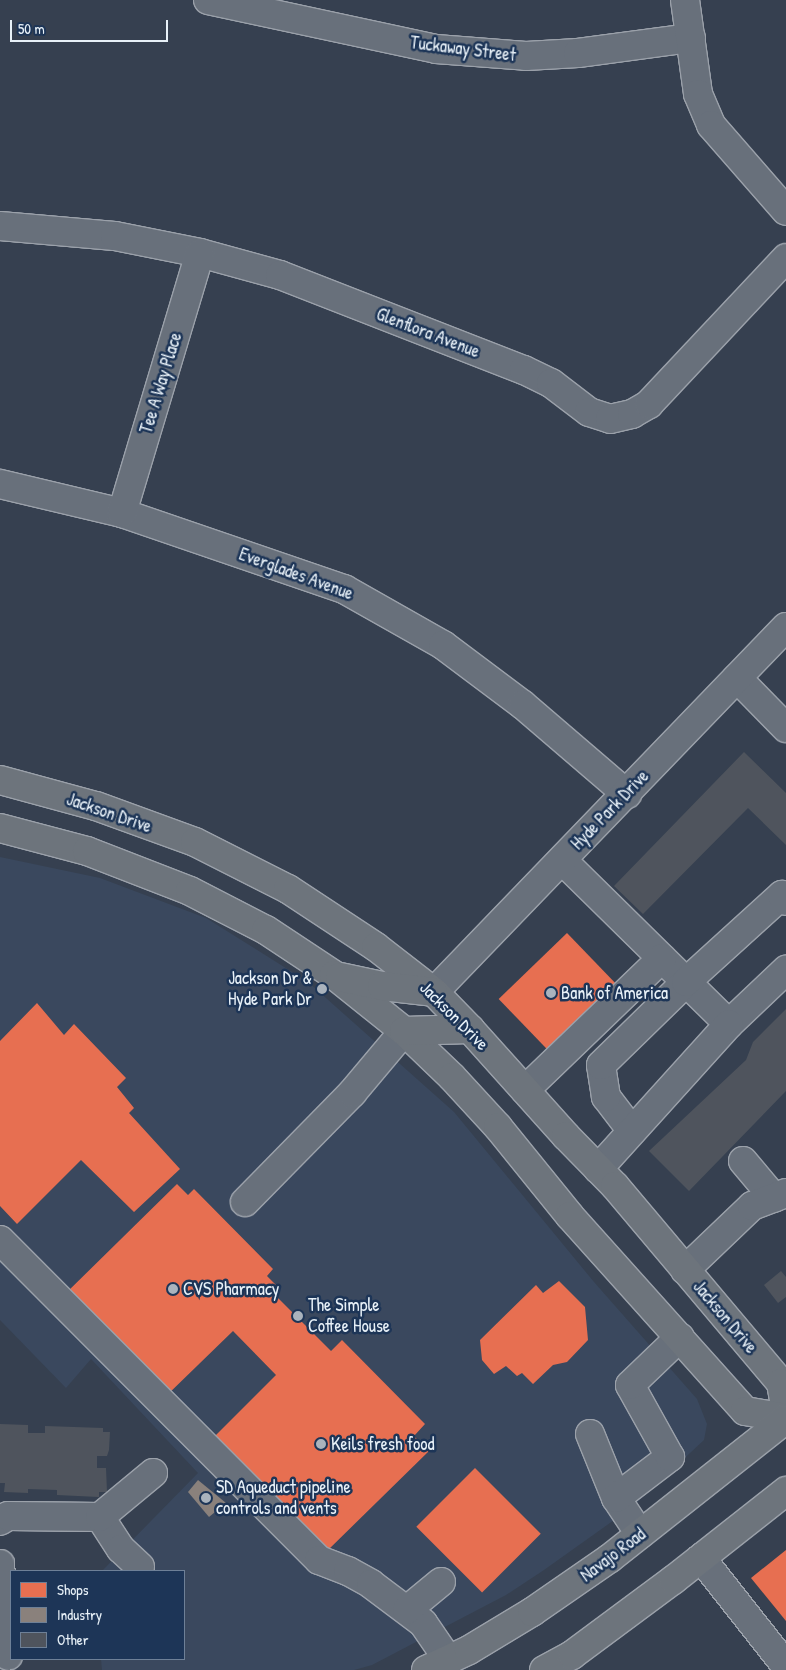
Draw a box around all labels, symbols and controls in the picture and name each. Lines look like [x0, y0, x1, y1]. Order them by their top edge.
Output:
scale bar [12, 10, 170, 42]
text: 50 m [18, 18, 45, 39]
street label: Tuckaway Street [409, 32, 517, 66]
street label: Glenflora Avenue [373, 303, 483, 363]
street label: Tee A Way Place [135, 330, 187, 436]
street label: Everglades Avenue [236, 543, 356, 605]
street label: Hyde Park Drive [567, 766, 653, 854]
street label: Jackson Drive [64, 788, 154, 838]
place label: Jackson Dr & Hyde Park Dr [228, 968, 312, 1011]
street label: Jackson Drive [415, 977, 493, 1055]
place label: Bank of America [561, 982, 668, 1004]
marker: Jackson Dr & Hyde Park Dr [316, 983, 328, 995]
marker: Bank of America [545, 987, 557, 999]
street label: Jackson Drive [688, 1276, 762, 1358]
place label: CVS Pharmacy [183, 1278, 279, 1300]
marker: CVS Pharmacy [167, 1283, 179, 1295]
place label: The Simple Coffee House [308, 1295, 390, 1338]
marker: The Simple Coffee House [292, 1310, 304, 1322]
place label: Keils fresh food [331, 1433, 435, 1455]
marker: Keils fresh food [315, 1438, 327, 1450]
place label: SD Aqueduct pipeline controls and vents [216, 1477, 351, 1520]
marker: SD Aqueduct pipeline controls and vents [200, 1492, 212, 1504]
street label: Navajo Road [576, 1524, 650, 1586]
legend [10, 1570, 185, 1660]
text: Shops [57, 1579, 88, 1600]
text: Industry [57, 1604, 102, 1625]
text: Other [57, 1629, 89, 1650]

